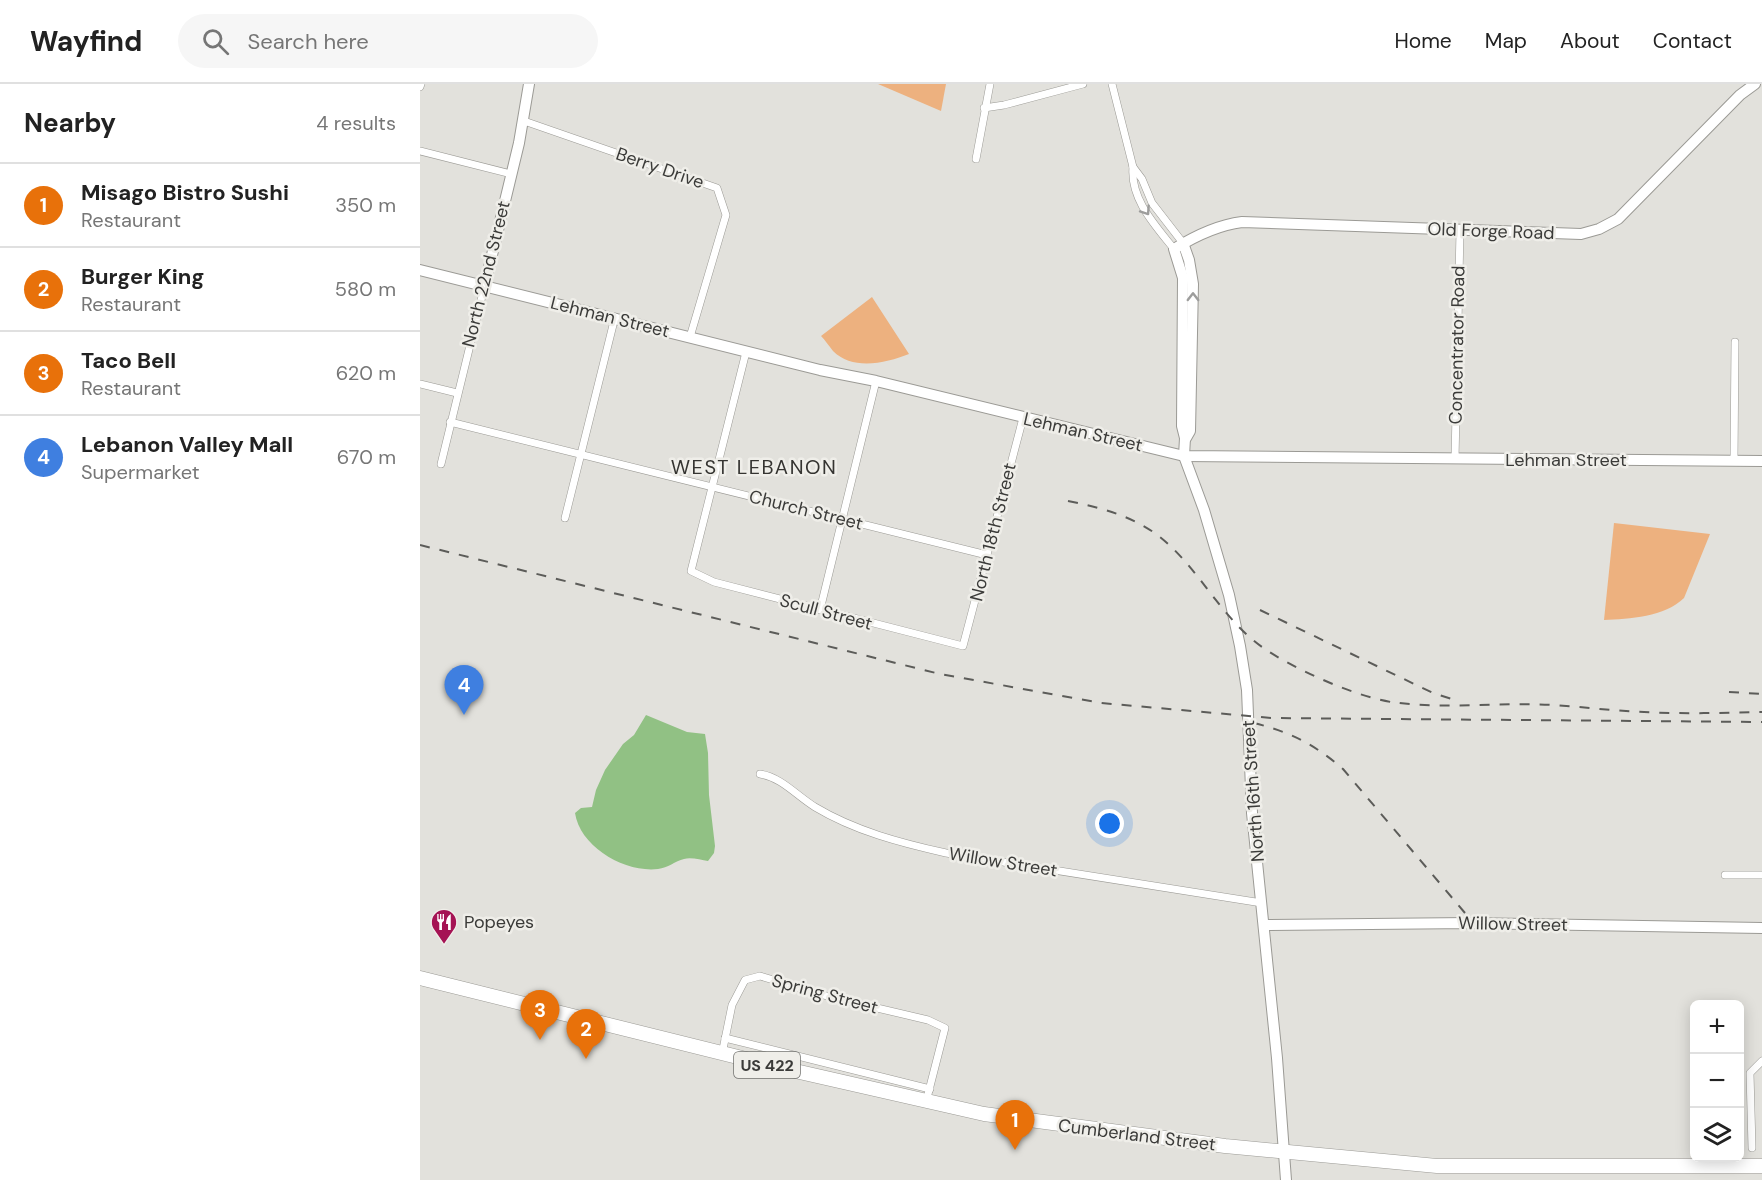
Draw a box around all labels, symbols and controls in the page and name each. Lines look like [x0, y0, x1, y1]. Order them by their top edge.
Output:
search box [178, 14, 598, 68]
text: Wayfind [30, 23, 142, 60]
icon: search [199, 25, 232, 58]
text: Search here [247, 27, 369, 56]
text: Home [1394, 27, 1452, 55]
text: Map [1485, 27, 1527, 55]
text: About [1560, 27, 1620, 55]
text: Contact [1653, 27, 1732, 55]
text: Nearby [24, 106, 116, 140]
text: 4 results [316, 110, 396, 136]
street label: Berry Drive [613, 142, 707, 194]
text: Misago Bistro Sushi [81, 178, 289, 207]
text: 1 [40, 192, 47, 218]
text: 350 m [335, 192, 396, 218]
street label: North 22nd Street [456, 198, 516, 350]
one-way arrow [1139, 204, 1150, 215]
text: Restaurant [81, 207, 181, 233]
street label: Old Forge Road [1427, 217, 1555, 245]
text: Burger King [81, 262, 205, 291]
street label: Concentrator Road [1444, 265, 1470, 425]
text: 2 [38, 276, 49, 302]
text: 580 m [335, 276, 396, 302]
text: Restaurant [81, 291, 181, 317]
street label: Lehman Street [548, 291, 672, 343]
one-way arrow [1187, 293, 1199, 302]
text: Taco Bell [81, 346, 176, 375]
text: 3 [37, 360, 50, 386]
text: 620 m [336, 360, 396, 386]
text: Restaurant [81, 375, 181, 401]
street label: Lehman Street [1021, 407, 1145, 457]
text: Lebanon Valley Mall [81, 430, 293, 459]
text: 4 [37, 444, 50, 470]
text: 670 m [337, 444, 396, 470]
street label: Lehman Street [1505, 448, 1627, 472]
district label: WEST LEBANON [671, 454, 837, 480]
text: Supermarket [81, 459, 200, 485]
street label: North 18th Street [964, 460, 1022, 604]
street label: Church Street [747, 484, 865, 536]
street label: Scull Street [777, 588, 875, 636]
pin: 4 [444, 666, 483, 715]
street label: North 16th Street [1236, 719, 1270, 863]
your location [1095, 809, 1124, 838]
street label: Willow Street [947, 842, 1059, 882]
restaurant icon: Popeyes [429, 907, 459, 945]
place label: Popeyes [464, 910, 534, 934]
street label: Willow Street [1458, 911, 1568, 937]
street label: Spring Street [769, 968, 881, 1020]
pin: 3 [520, 990, 560, 1040]
map controls [1690, 1000, 1744, 1162]
button: + [1690, 1000, 1744, 1054]
pin: 2 [566, 1010, 606, 1059]
road number: US 422 [734, 1052, 800, 1078]
button: − [1690, 1054, 1744, 1108]
pin: 1 [996, 1100, 1034, 1150]
button: layers [1690, 1108, 1744, 1162]
street label: Cumberland Street [1057, 1113, 1217, 1157]

